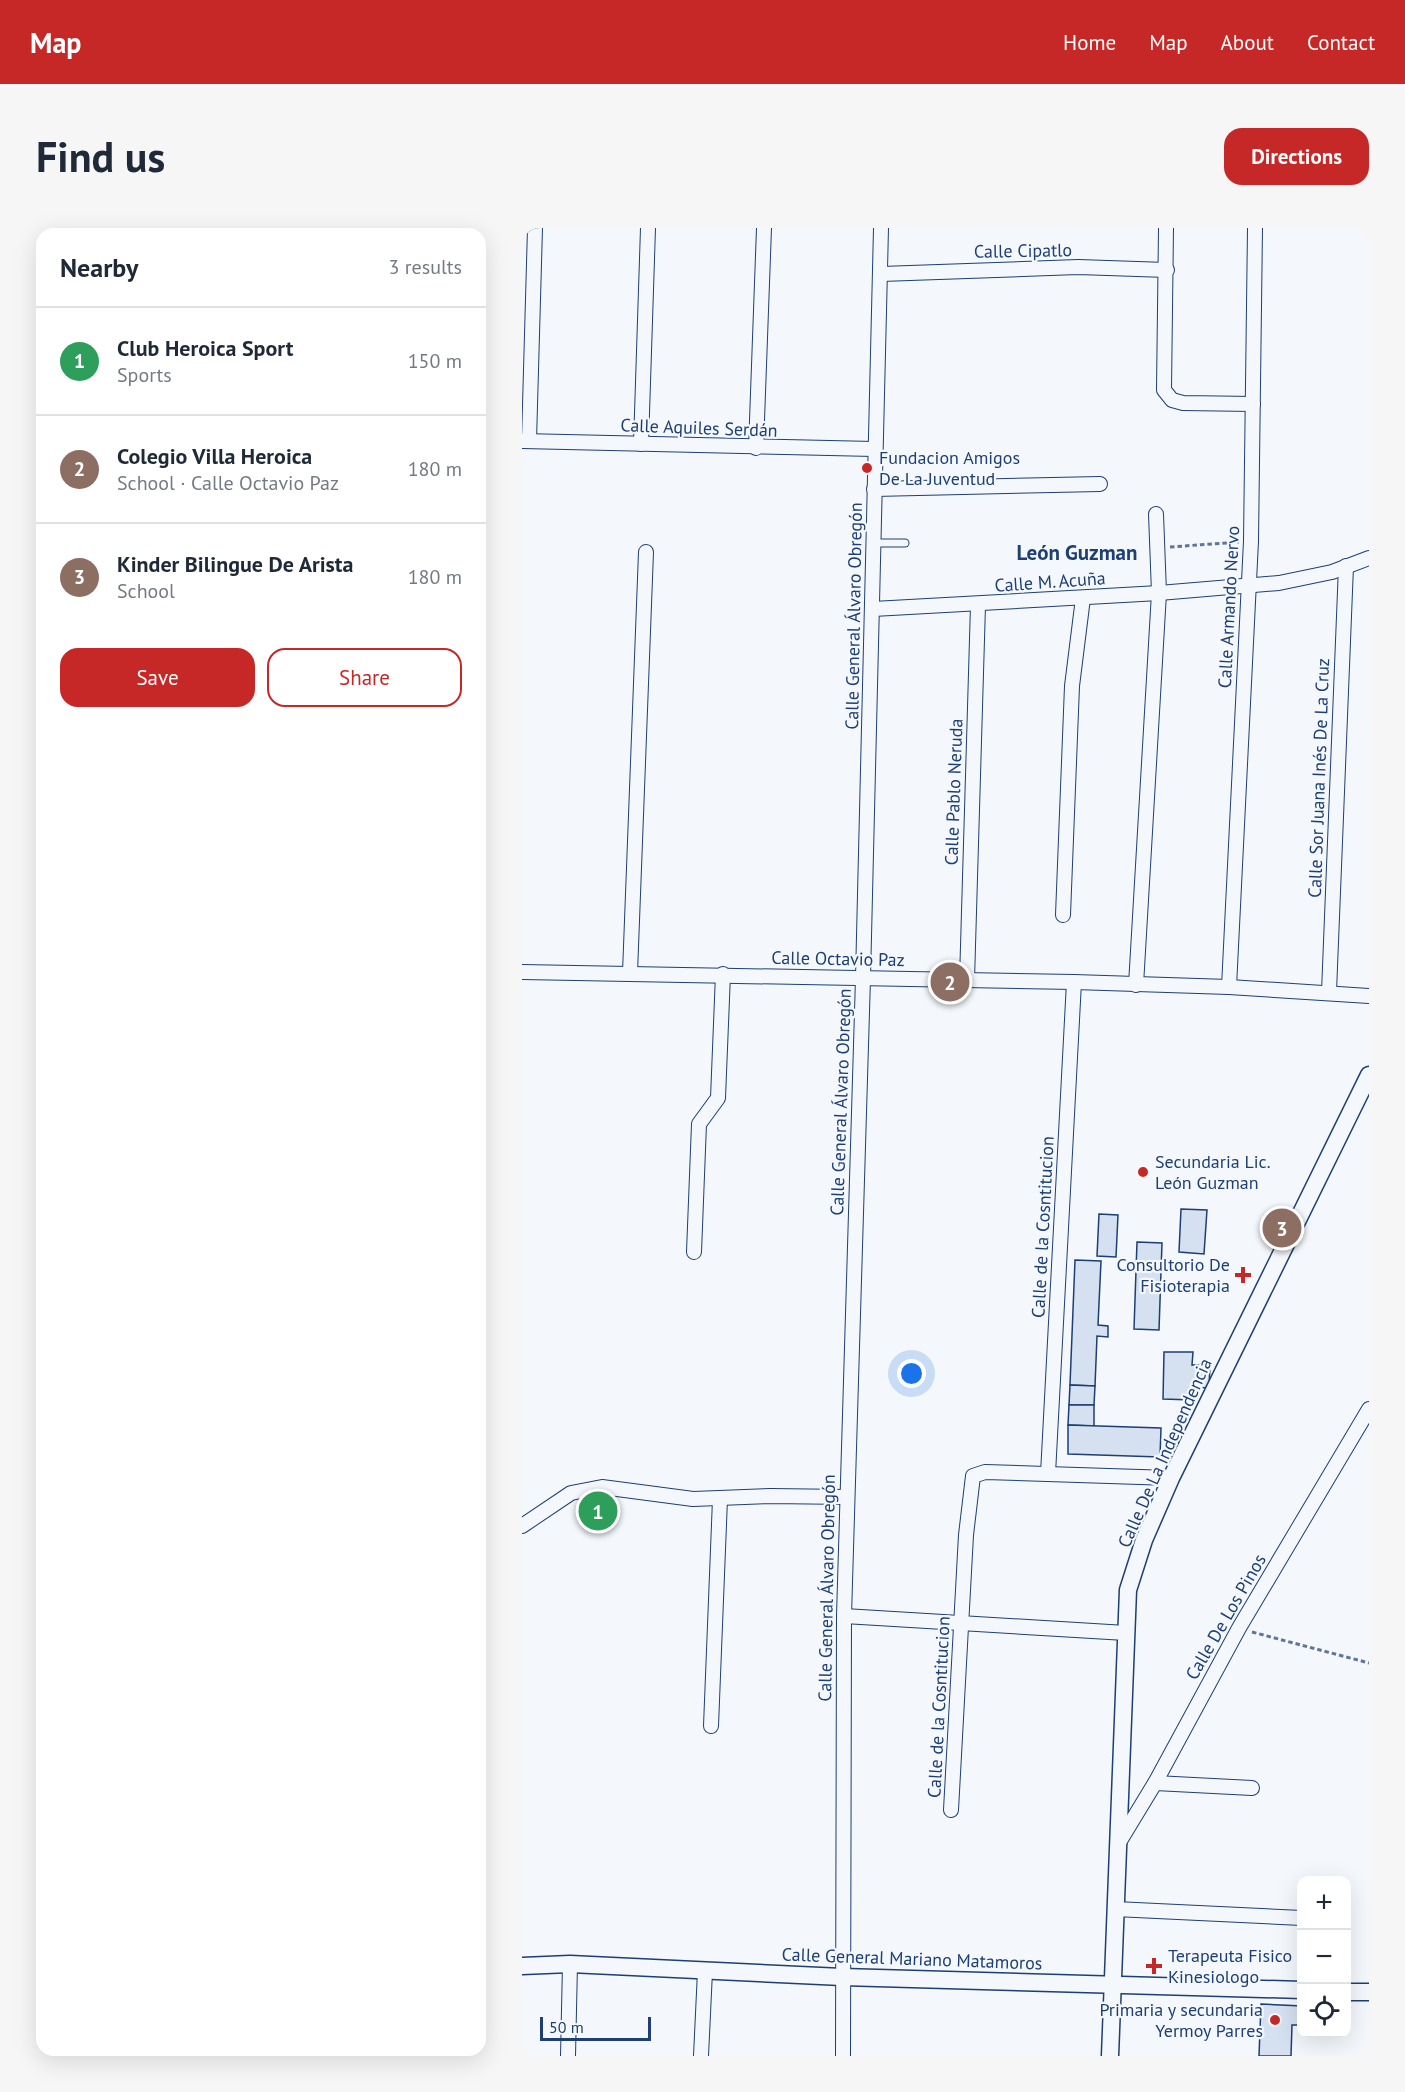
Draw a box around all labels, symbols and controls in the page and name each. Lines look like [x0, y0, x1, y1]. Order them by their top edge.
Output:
text: Map [30, 24, 81, 61]
text: Home [1063, 29, 1116, 56]
text: Map [1149, 29, 1188, 56]
text: About [1221, 29, 1274, 56]
text: Contact [1307, 29, 1375, 56]
button: Directions [1224, 128, 1369, 185]
text: Find us [36, 129, 165, 184]
street label: Calle Cipatlo [974, 238, 1072, 263]
text: Nearby [60, 251, 138, 284]
text: 3 results [389, 254, 462, 280]
text: Club Heroica Sport [117, 334, 293, 362]
text: 1 [74, 348, 85, 374]
text: 150 m [408, 348, 462, 374]
text: Sports [117, 362, 172, 388]
street label: Calle Aquiles Serdán [620, 413, 778, 442]
text: Colegio Villa Heroica [117, 442, 312, 470]
place label: Fundacion Amigos De La Juventud [879, 446, 1020, 490]
text: 2 [74, 456, 85, 482]
text: 180 m [408, 456, 462, 482]
marker: Fundacion Amigos De La Juventud [860, 461, 874, 475]
text: School · Calle Octavio Paz [117, 470, 339, 496]
street label: Calle General Álvaro Obregón [840, 502, 867, 730]
street label: Calle Armando Nervo [1213, 525, 1244, 689]
district label: León Guzman [1017, 539, 1137, 566]
text: Kinder Bilingue De Arista [117, 550, 353, 578]
text: 3 [74, 564, 85, 590]
text: 180 m [408, 564, 462, 590]
street label: Calle M. Acuña [994, 566, 1106, 597]
text: School [117, 578, 175, 604]
button: Save [60, 648, 255, 707]
button: Share [267, 648, 462, 707]
street label: Calle Sor Juana Inés De La Cruz [1303, 658, 1334, 898]
street label: Calle Pablo Neruda [939, 718, 968, 866]
street label: Calle Octavio Paz [771, 946, 905, 971]
pin: 2 [930, 960, 970, 1005]
street label: Calle General Álvaro Obregón [825, 988, 856, 1216]
street label: Calle de la Cosntitucion [1026, 1136, 1059, 1318]
place label: Secundaria Lic. León Guzman [1155, 1150, 1271, 1194]
marker: Secundaria Lic. León Guzman [1136, 1165, 1150, 1179]
pin: 3 [1262, 1206, 1302, 1250]
place label: Consultorio De Fisioterapia [1116, 1253, 1230, 1297]
marker: Consultorio De Fisioterapia [1234, 1266, 1252, 1284]
street label: Calle De La Independencia [1112, 1355, 1217, 1551]
your location [897, 1359, 926, 1388]
street label: Calle General Álvaro Obregón [813, 1474, 840, 1702]
pin: 1 [578, 1488, 618, 1534]
street label: Calle De Los Pinos [1180, 1550, 1271, 1684]
street label: Calle de la Cosntitucion [922, 1616, 955, 1798]
map controls [1297, 1876, 1351, 2038]
button: + [1297, 1876, 1351, 1930]
button: − [1297, 1930, 1351, 1984]
street label: Calle General Mariano Matamoros [781, 1942, 1043, 1975]
place label: Terapeuta Fisico Kinesiologo [1168, 1944, 1292, 1988]
marker: Terapeuta Fisico Kinesiologo [1145, 1957, 1163, 1975]
button: locate [1297, 1984, 1351, 2038]
place label: Primaria y secundaria Yermoy Parres [1099, 1998, 1263, 2042]
marker: Primaria y secundaria Yermoy Parres [1268, 2013, 1282, 2027]
scale bar [540, 2014, 651, 2042]
text: 50 m [549, 2017, 584, 2037]

